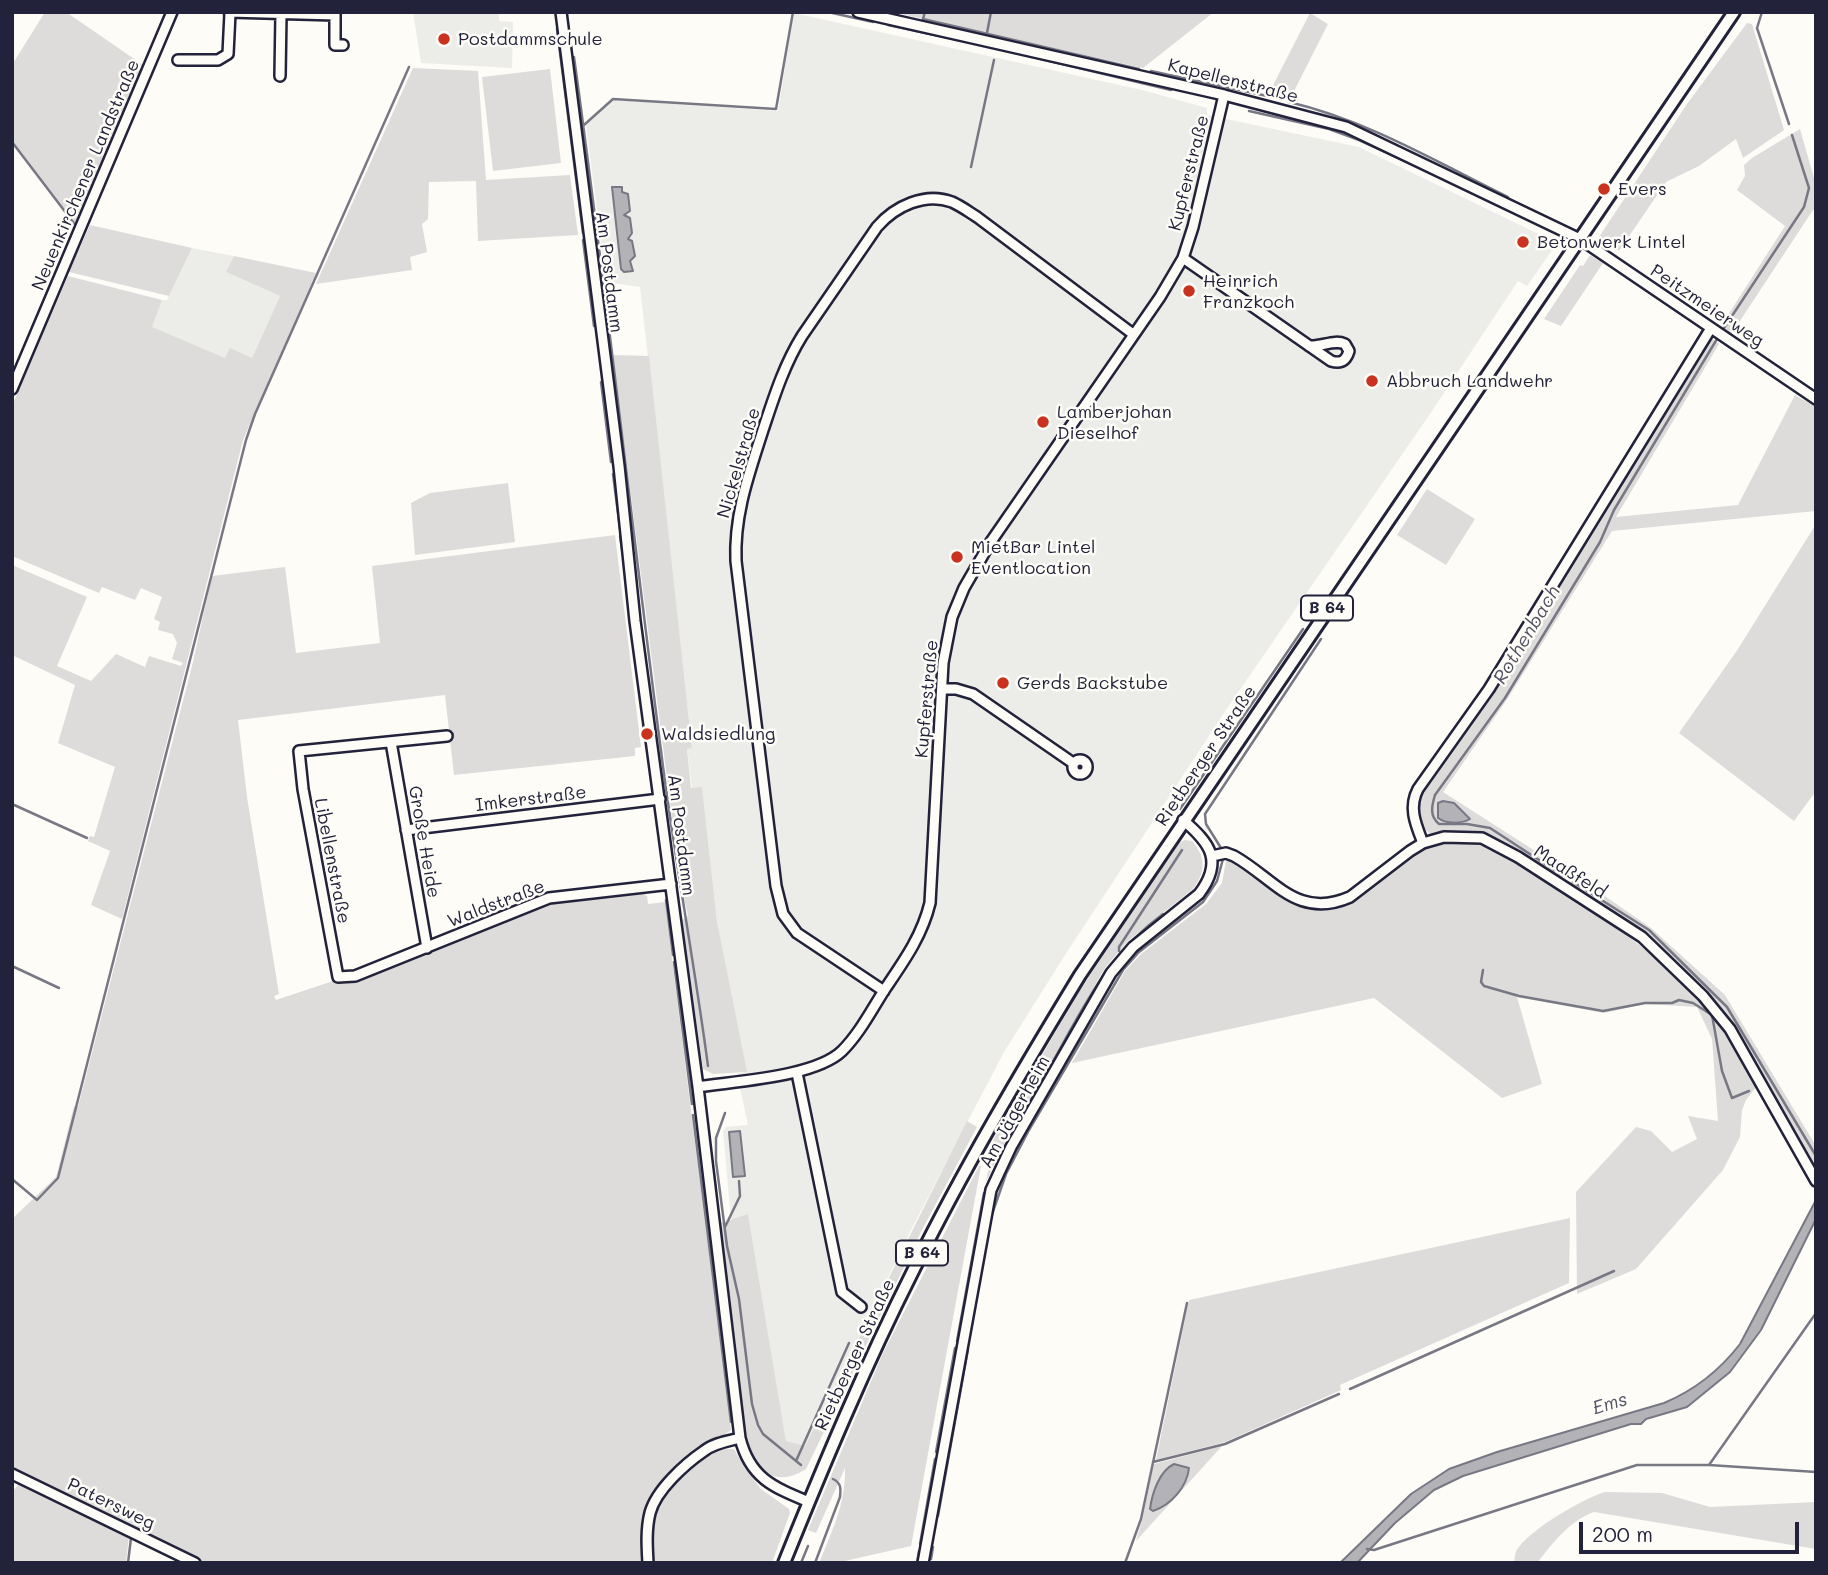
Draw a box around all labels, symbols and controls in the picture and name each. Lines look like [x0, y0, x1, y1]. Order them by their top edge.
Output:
place label: Postdammschule [458, 28, 603, 50]
marker: Postdammschule [436, 31, 452, 47]
street label: Kapellenstraße [1165, 54, 1301, 108]
street label: Neuenkirchener Landstraße [27, 56, 145, 294]
street label: Kupferstraße [1164, 113, 1214, 233]
place label: Evers [1618, 178, 1667, 200]
marker: Evers [1596, 181, 1612, 197]
street label: Am Postdamm [591, 210, 627, 334]
place label: Betonwerk Lintel [1537, 231, 1686, 253]
marker: Betonwerk Lintel [1515, 234, 1531, 250]
street label: Peitzmeierweg [1646, 260, 1768, 352]
place label: Heinrich Franzkoch [1203, 270, 1294, 312]
marker: Heinrich Franzkoch [1181, 283, 1197, 299]
place label: Abbruch Landwehr [1386, 370, 1553, 392]
marker: Abbruch Landwehr [1364, 373, 1380, 389]
place label: Lamberjohan Dieselhof [1057, 401, 1172, 444]
street label: Nickelstraße [713, 405, 765, 521]
marker: Lamberjohan Dieselhof [1035, 414, 1051, 430]
place label: MietBar Lintel Eventlocation [971, 536, 1096, 578]
marker: MietBar Lintel Eventlocation [949, 549, 965, 565]
water label: Rothenbach [1489, 582, 1565, 688]
road number: B 64 [1301, 596, 1353, 621]
street label: Kupferstraße [911, 639, 943, 759]
place label: Gerds Backstube [1017, 672, 1168, 694]
marker: Gerds Backstube [995, 675, 1011, 691]
street label: Rietberger Straße [1151, 682, 1261, 830]
place label: Waldsiedlung [661, 723, 776, 745]
marker: Waldsiedlung [639, 726, 655, 742]
street label: Am Postdamm [663, 773, 699, 897]
street label: Imkerstraße [474, 781, 588, 817]
street label: Große Heide [404, 784, 444, 900]
street label: Libellenstraße [309, 797, 355, 925]
street label: Maaßfeld [1530, 841, 1610, 903]
street label: Waldstraße [444, 876, 548, 932]
street label: Am Jägerheim [975, 1052, 1055, 1172]
road number: B 64 [896, 1240, 948, 1266]
street label: Rietberger Straße [810, 1276, 900, 1434]
water label: Ems [1590, 1388, 1630, 1420]
street label: Patersweg [64, 1474, 158, 1534]
scale bar [1583, 1508, 1804, 1552]
text: 200 m [1592, 1520, 1653, 1547]

